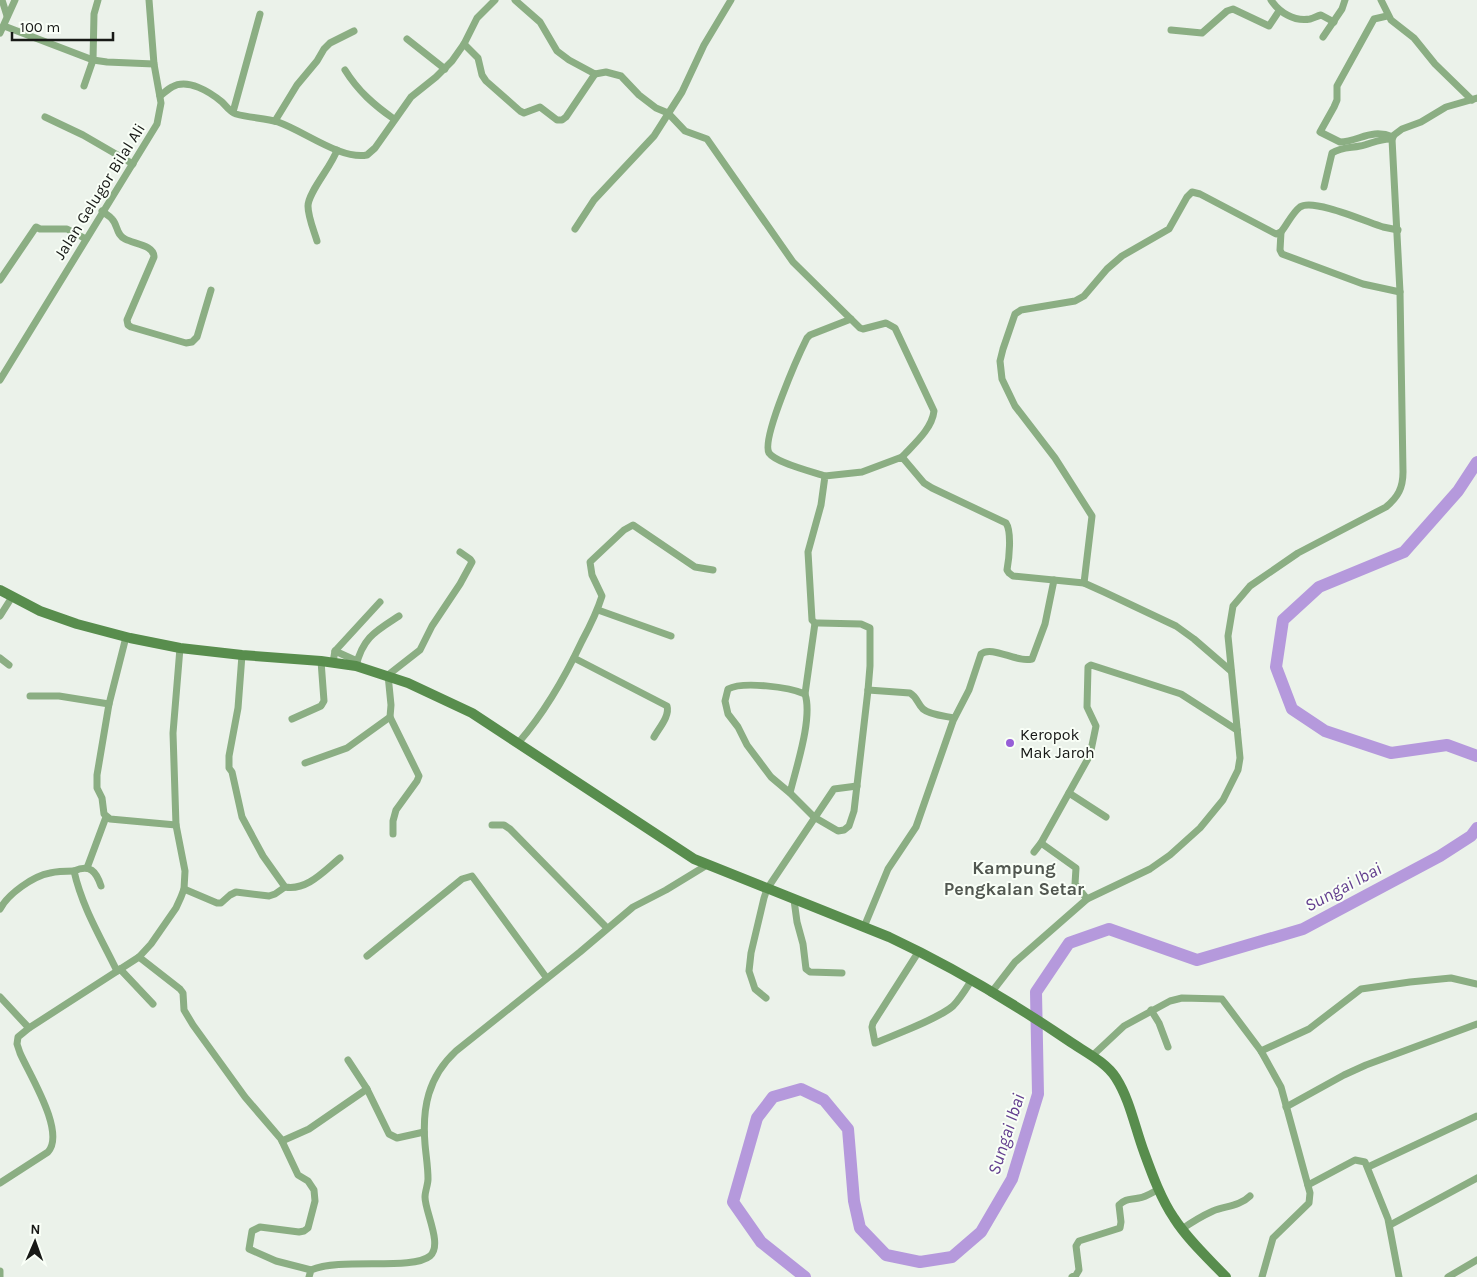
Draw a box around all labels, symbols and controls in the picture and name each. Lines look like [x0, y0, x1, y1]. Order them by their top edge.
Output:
scale bar [12, 10, 114, 42]
text: 100 m [20, 18, 60, 36]
street label: Jalan Gelugor Bilal Ali [50, 120, 149, 263]
place label: Keropok Mak Jaroh [1020, 725, 1095, 762]
marker: Keropok Mak Jaroh [1004, 737, 1016, 749]
district label: Kampung Pengkalan Setar [944, 857, 1084, 900]
water label: Sungai Ibai [1301, 857, 1385, 916]
water label: Sungai Ibai [983, 1090, 1030, 1177]
north arrow [10, 1217, 60, 1267]
text: N [30, 1221, 41, 1238]

